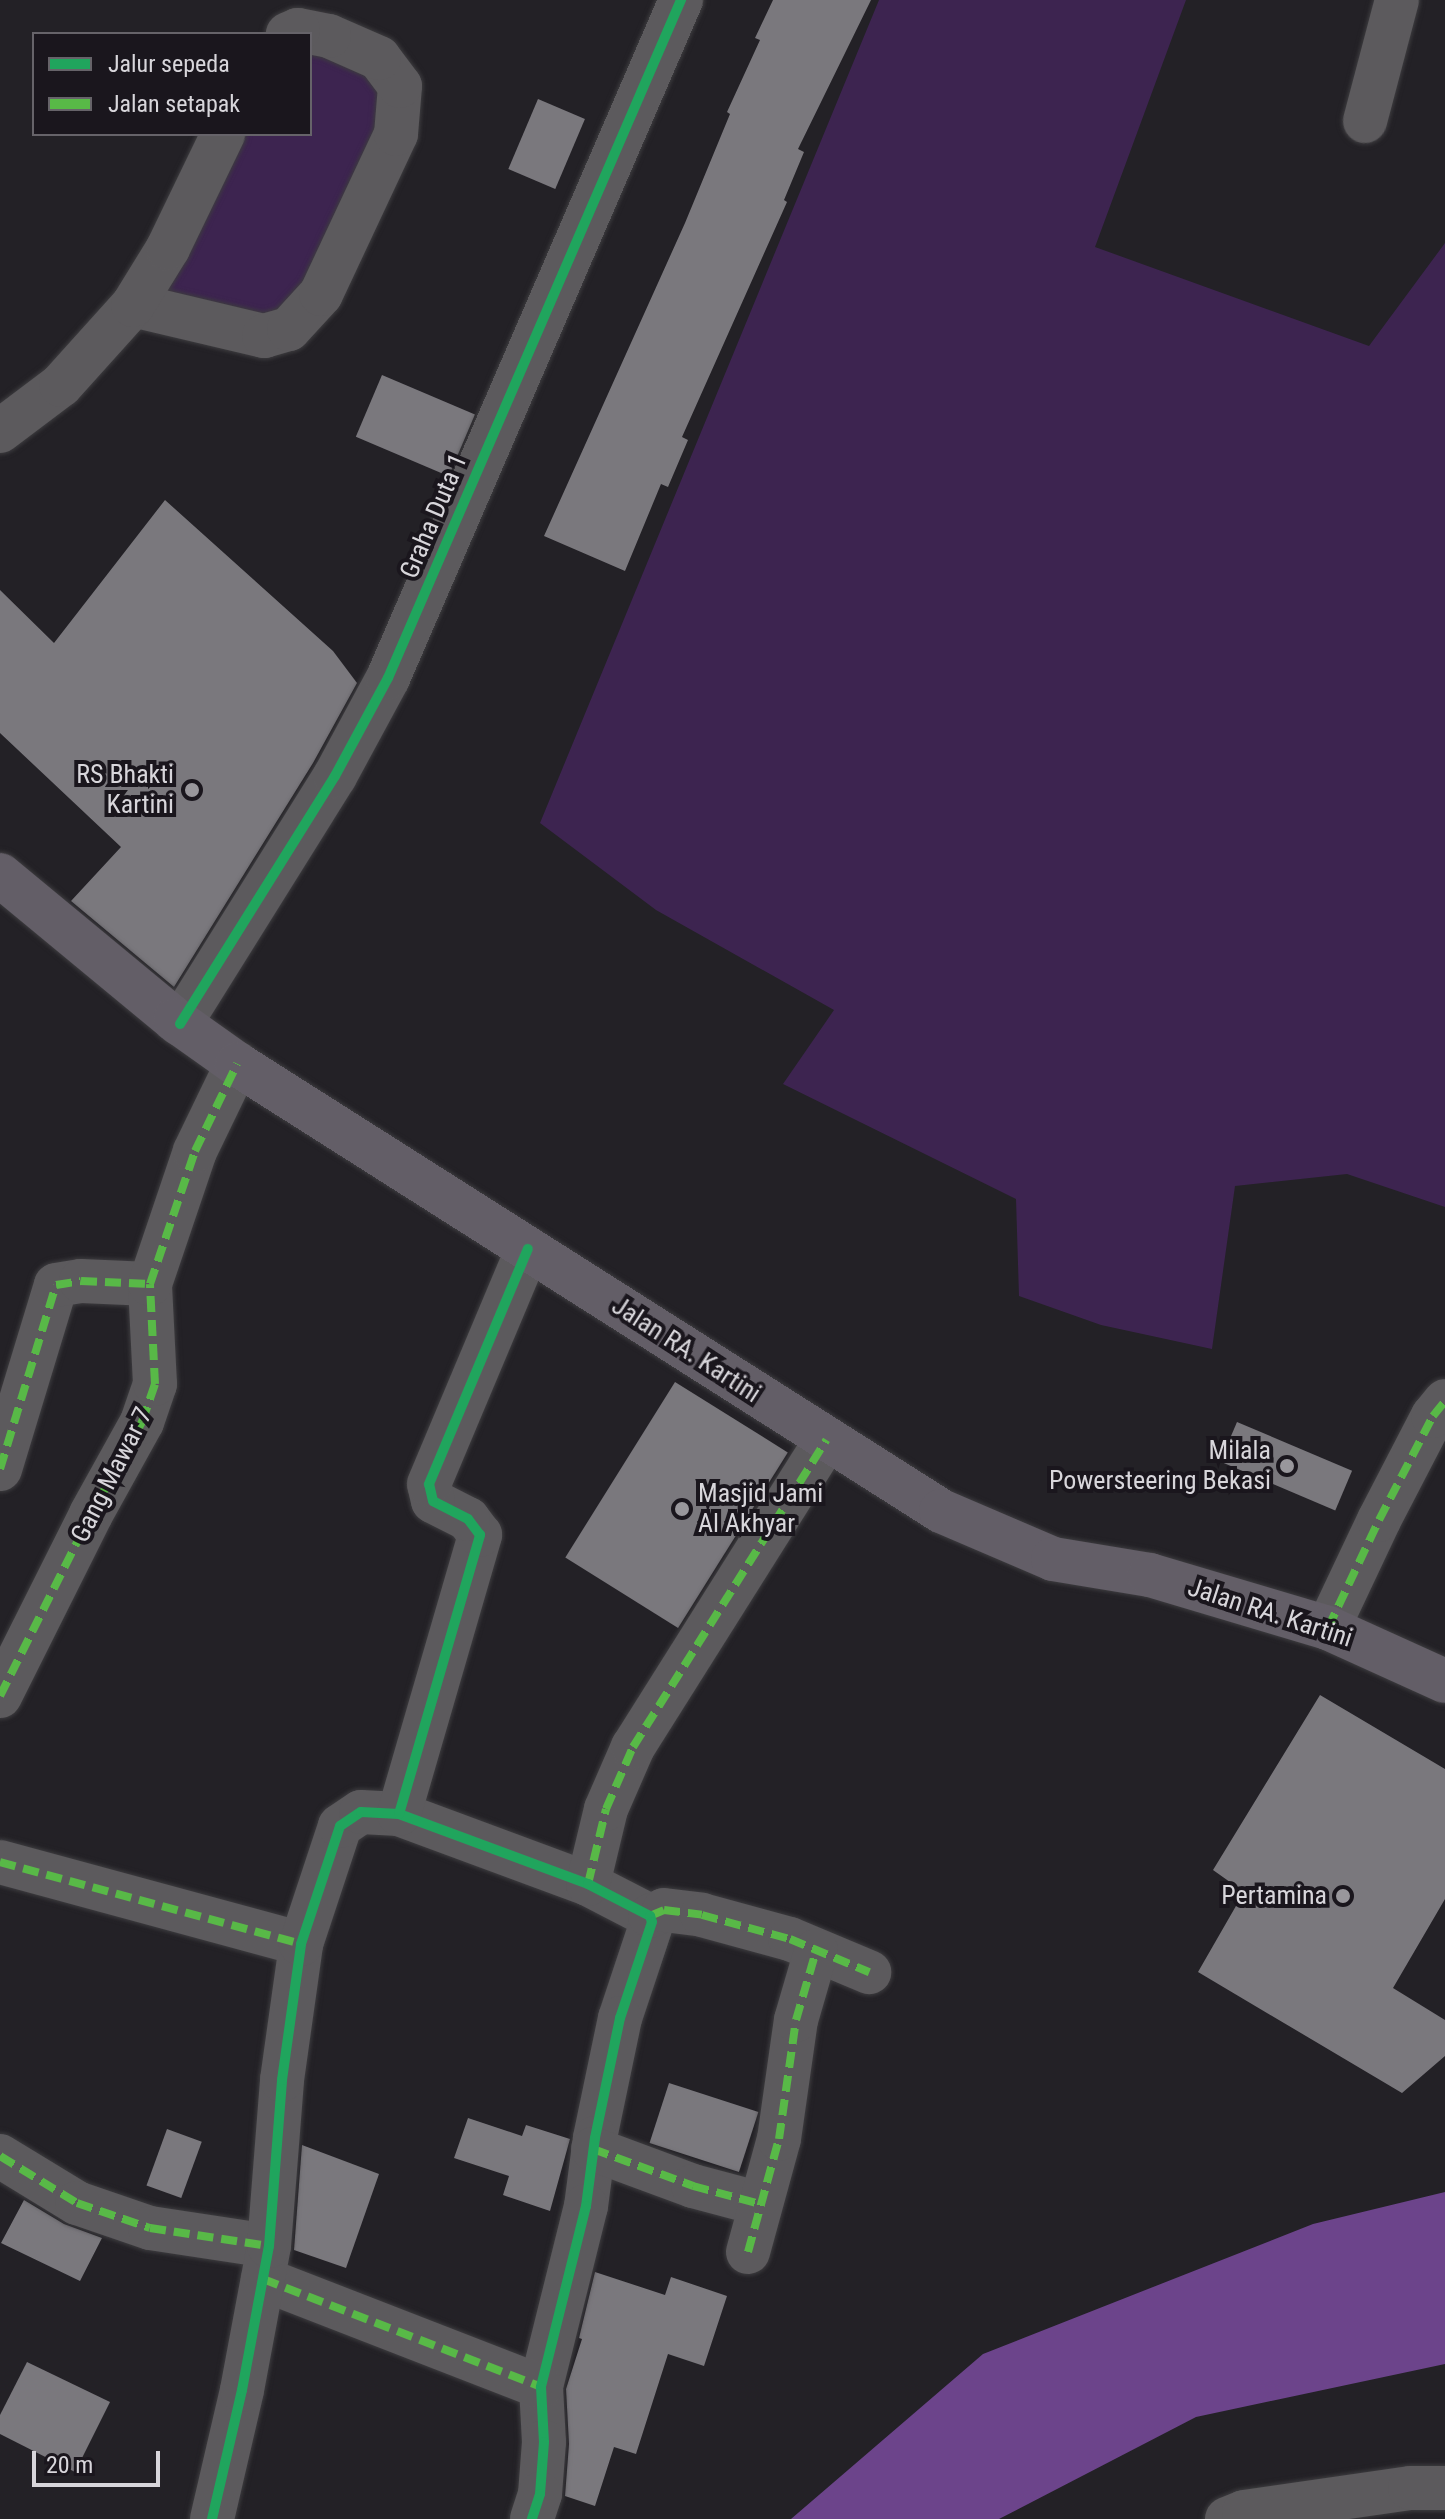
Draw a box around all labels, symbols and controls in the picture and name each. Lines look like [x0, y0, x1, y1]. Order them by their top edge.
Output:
legend [32, 32, 312, 136]
text: Jalur sepeda [108, 50, 230, 78]
text: Jalan setapak [108, 90, 240, 118]
street label: Graha Duta 1 [394, 449, 474, 583]
place label: RS Bhakti Kartini [76, 759, 174, 820]
marker: RS Bhakti Kartini [181, 779, 203, 801]
street label: Jalan RA. Kartini [606, 1290, 766, 1410]
street label: Gang Mawar 7 [65, 1402, 159, 1548]
place label: Milala Powersteering Bekasi [1049, 1435, 1271, 1496]
marker: Milala Powersteering Bekasi [1278, 1457, 1296, 1475]
place label: Masjid Jami Al Akhyar [698, 1478, 823, 1540]
marker: Masjid Jami Al Akhyar [673, 1500, 691, 1518]
street label: Jalan RA. Kartini [1184, 1572, 1356, 1654]
place label: Pertamina [1221, 1880, 1327, 1912]
marker: Pertamina [1334, 1887, 1352, 1905]
scale bar [36, 2435, 164, 2485]
text: 20 m [46, 2451, 93, 2479]

